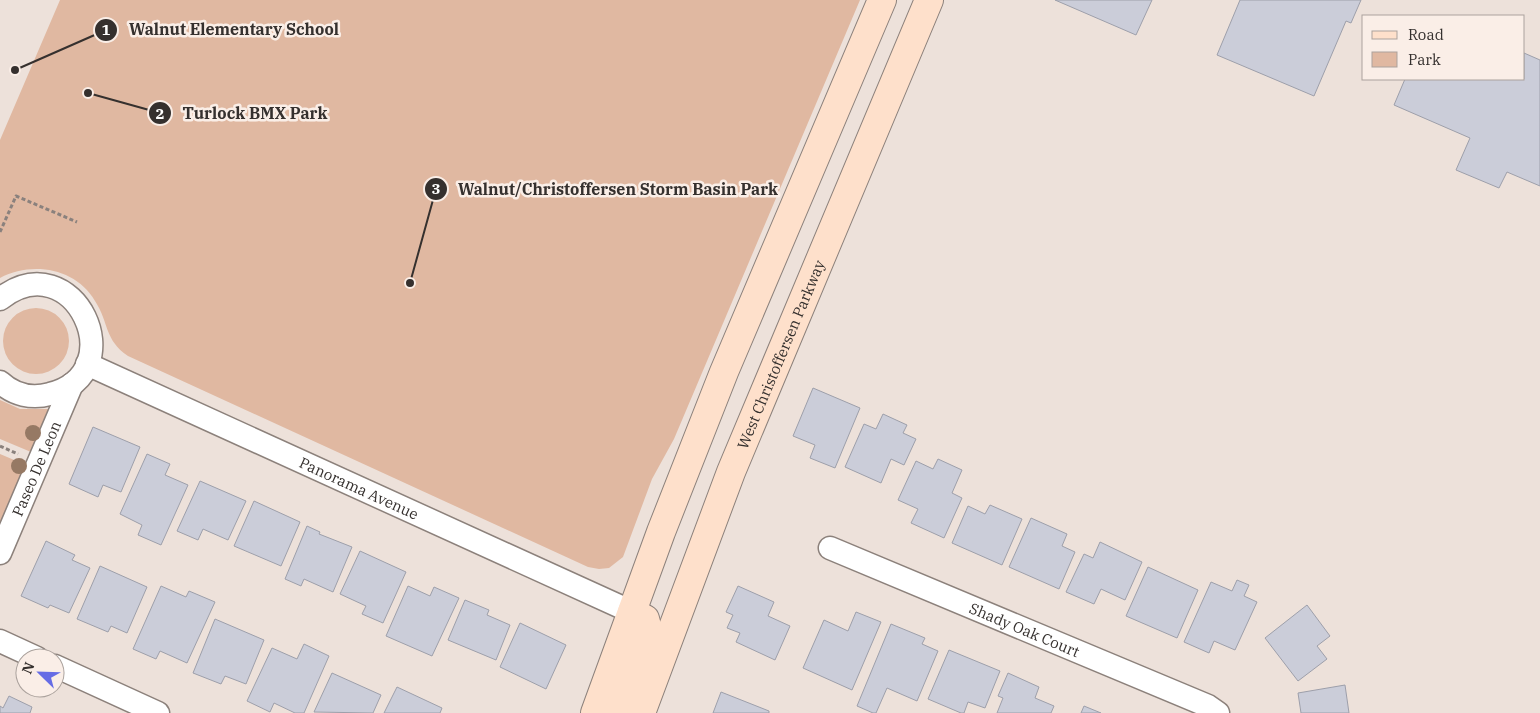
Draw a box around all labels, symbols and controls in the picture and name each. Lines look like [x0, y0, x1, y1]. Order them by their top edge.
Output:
callout: Walnut Elementary School [94, 14, 349, 45]
legend [1362, 15, 1525, 80]
text: Walnut Elementary School [129, 19, 339, 39]
text: 1 [101, 20, 111, 39]
text: Road [1408, 25, 1444, 44]
text: Park [1408, 50, 1441, 69]
callout: Turlock BMX Park [147, 98, 337, 129]
text: Turlock BMX Park [183, 103, 328, 123]
text: 2 [155, 104, 165, 123]
callout: Walnut/Christoffersen Storm Basin Park [423, 173, 788, 204]
text: 3 [431, 179, 441, 198]
text: Walnut/Christoffersen Storm Basin Park [458, 179, 778, 199]
street label: West Christoffersen Parkway [732, 257, 828, 451]
street label: Paseo De Leon [7, 417, 65, 519]
street label: Panorama Avenue [296, 452, 422, 523]
street label: Shady Oak Court [967, 598, 1083, 661]
north arrow [15, 648, 65, 698]
text: N [18, 659, 38, 677]

